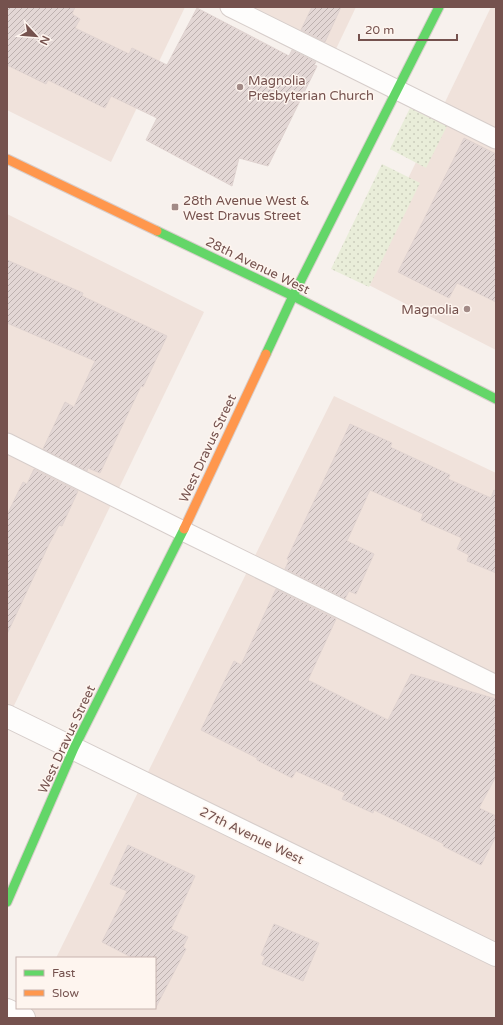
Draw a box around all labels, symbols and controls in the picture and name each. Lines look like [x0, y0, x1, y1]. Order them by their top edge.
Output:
north arrow [16, 16, 56, 56]
scale bar [359, 16, 457, 42]
text: 20 m [365, 23, 394, 37]
text: N [37, 33, 52, 47]
place label: Magnolia Presbyterian Church [248, 73, 374, 104]
marker: Magnolia Presbyterian Church [235, 82, 245, 92]
place label: 28th Avenue West & West Dravus Street [183, 193, 309, 224]
marker: 28th Avenue West & West Dravus Street [170, 202, 180, 212]
street label: 28th Avenue West [203, 234, 312, 298]
place label: Magnolia [401, 302, 459, 318]
marker: Magnolia [462, 304, 472, 314]
street label: West Dravus Street [176, 392, 240, 505]
street label: West Dravus Street [35, 683, 99, 796]
street label: 27th Avenue West [197, 804, 306, 868]
legend [16, 957, 156, 1009]
text: Fast [52, 966, 76, 980]
text: Slow [52, 986, 79, 1000]

